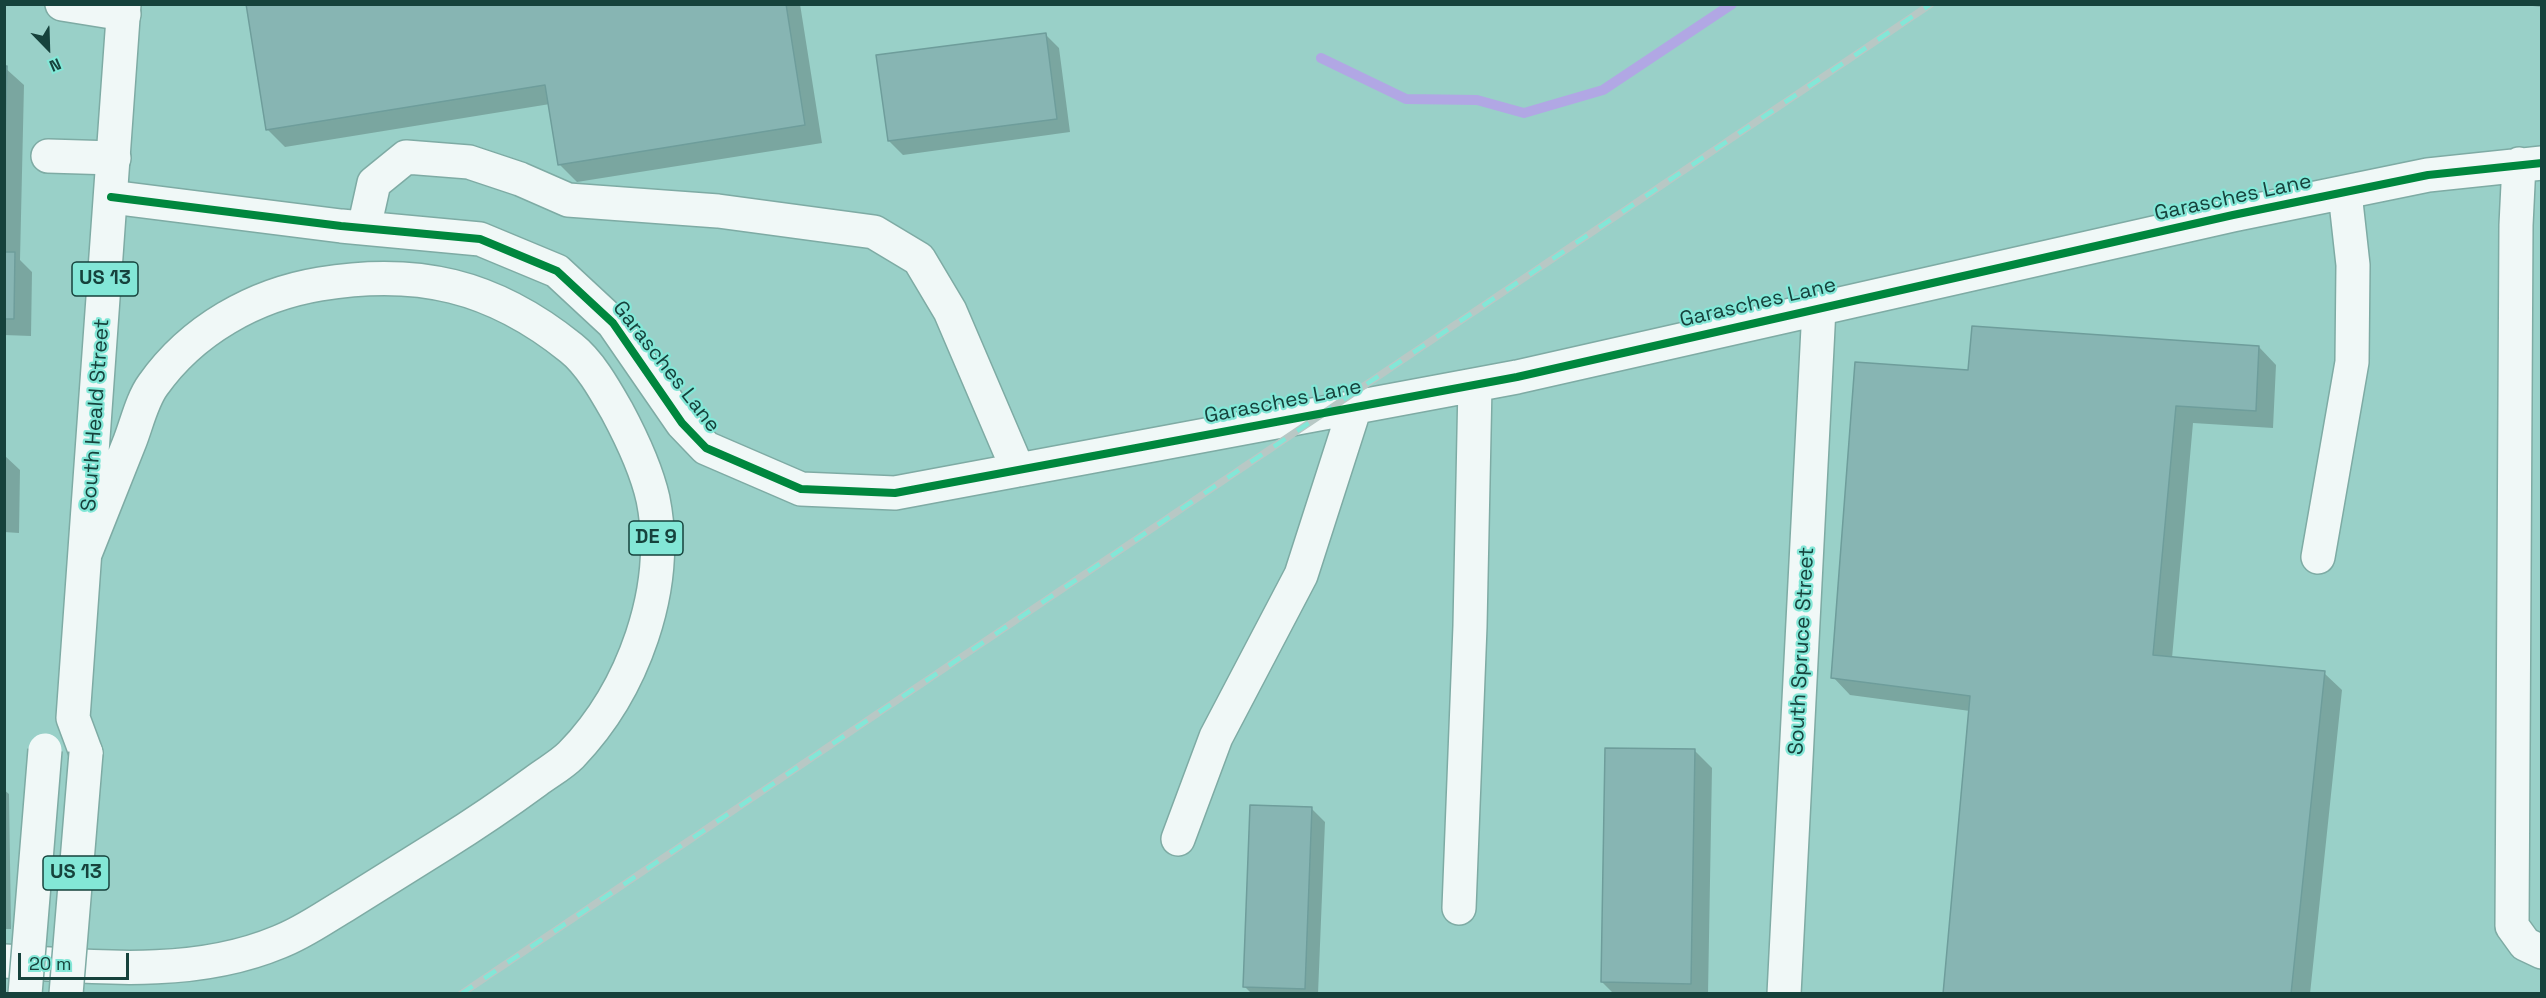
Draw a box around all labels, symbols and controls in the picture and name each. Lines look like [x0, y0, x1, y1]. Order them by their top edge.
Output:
north arrow [18, 18, 78, 78]
text: N [46, 53, 64, 77]
street label: Garasches Lane [2152, 169, 2314, 227]
road number: US 13 [72, 262, 138, 296]
street label: Garasches Lane [1677, 273, 1839, 333]
street label: Garasches Lane [607, 296, 725, 438]
street label: South Heald Street [77, 318, 115, 512]
street label: Garasches Lane [1202, 374, 1364, 430]
road number: DE 9 [629, 521, 683, 555]
street label: South Spruce Street [1784, 546, 1820, 756]
road number: US 13 [43, 856, 109, 890]
scale bar [21, 941, 132, 979]
text: 20 m [29, 952, 72, 975]

